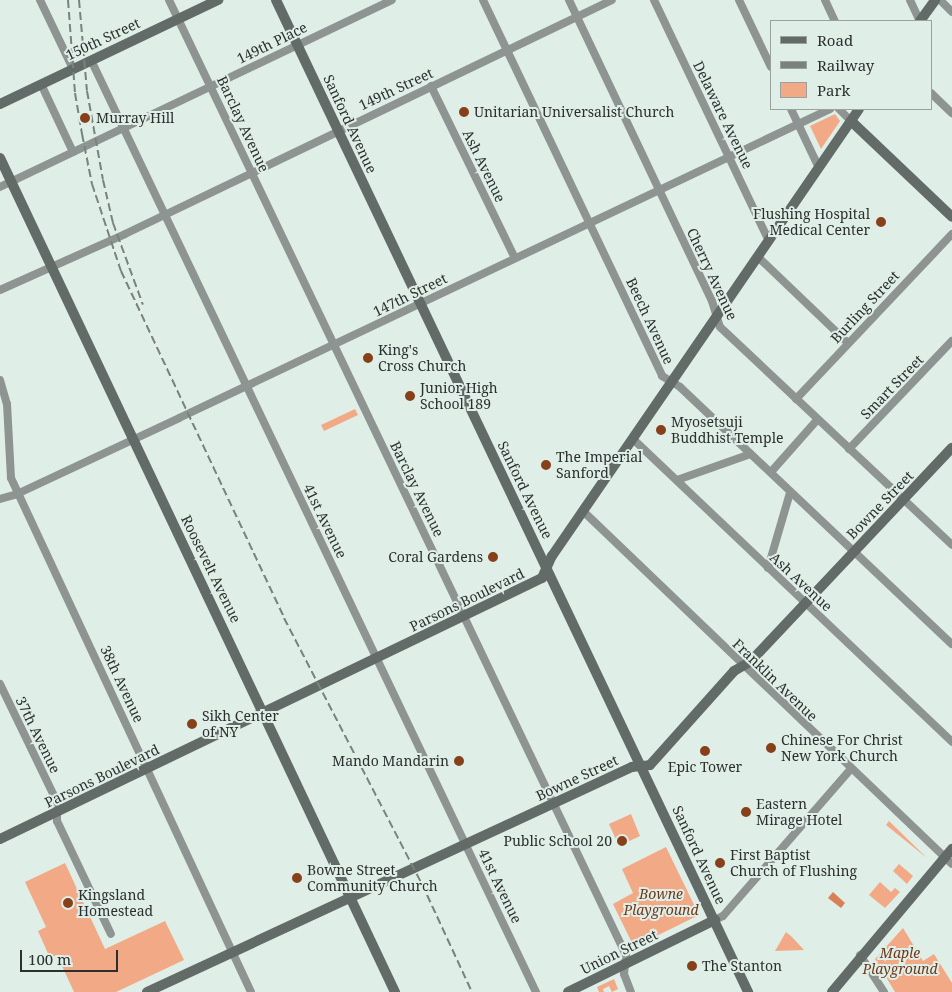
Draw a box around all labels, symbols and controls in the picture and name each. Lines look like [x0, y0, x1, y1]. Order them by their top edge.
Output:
street label: 150th Street [63, 14, 143, 64]
street label: 149th Place [234, 19, 310, 67]
legend [770, 20, 932, 110]
text: Road [817, 30, 853, 50]
text: Railway [817, 55, 874, 75]
street label: Delaware Avenue [690, 58, 756, 172]
street label: 149th Street [356, 64, 436, 114]
street label: Sanford Avenue [320, 72, 380, 176]
street label: Barclay Avenue [213, 73, 273, 175]
text: Park [817, 80, 850, 100]
place label: Unitarian Universalist Church [474, 104, 674, 120]
marker: Unitarian Universalist Church [458, 106, 470, 118]
place label: Murray Hill [96, 110, 174, 126]
marker: Murray Hill [78, 111, 92, 125]
street label: Ash Avenue [459, 127, 509, 205]
place label: Flushing Hospital Medical Center [753, 206, 870, 238]
marker: Flushing Hospital Medical Center [874, 215, 888, 229]
street label: Cherry Avenue [683, 225, 741, 323]
street label: Burling Street [827, 267, 903, 347]
street label: 147th Street [370, 270, 450, 320]
street label: Beech Avenue [623, 275, 677, 367]
place label: King's Cross Church [378, 342, 466, 374]
street label: Smart Street [857, 351, 927, 423]
marker: King's Cross Church [362, 352, 374, 364]
place label: Junior High School 189 [420, 380, 498, 412]
marker: Junior High School 189 [404, 390, 416, 402]
place label: Myosetsuji Buddhist Temple [671, 414, 784, 447]
marker: Myosetsuji Buddhist Temple [655, 424, 667, 436]
street label: Sanford Avenue [494, 438, 556, 542]
street label: Barclay Avenue [387, 439, 447, 539]
place label: The Imperial Sanford [556, 449, 642, 482]
marker: The Imperial Sanford [540, 459, 552, 471]
street label: Bowne Street [843, 467, 917, 543]
street label: 41st Avenue [300, 481, 350, 561]
street label: Roosevelt Avenue [178, 512, 244, 626]
place label: Coral Gardens [388, 549, 483, 565]
street label: Ash Avenue [766, 549, 836, 615]
marker: Coral Gardens [487, 551, 499, 563]
street label: Parsons Boulevard [407, 565, 527, 635]
street label: Franklin Avenue [729, 635, 821, 725]
street label: 38th Avenue [97, 643, 147, 725]
street label: 37th Avenue [12, 694, 64, 776]
place label: Sikh Center of NY [202, 708, 279, 740]
marker: Sikh Center of NY [186, 718, 198, 730]
place label: Chinese For Christ New York Church [781, 732, 903, 764]
street label: Parsons Boulevard [42, 741, 162, 811]
marker: Chinese For Christ New York Church [765, 742, 777, 754]
marker: Epic Tower [699, 745, 711, 757]
street label: Bowne Street [533, 752, 621, 804]
place label: Mando Mandarin [332, 753, 449, 769]
marker: Mando Mandarin [453, 755, 465, 767]
place label: Epic Tower [668, 759, 742, 775]
place label: Eastern Mirage Hotel [756, 796, 842, 829]
street label: Sanford Avenue [669, 803, 729, 907]
marker: Eastern Mirage Hotel [740, 806, 752, 818]
place label: Public School 20 [504, 833, 612, 849]
marker: Public School 20 [616, 835, 628, 847]
street label: 41st Avenue [475, 846, 525, 926]
place label: First Baptist Church of Flushing [730, 847, 857, 880]
marker: First Baptist Church of Flushing [714, 857, 726, 869]
place label: Bowne Street Community Church [307, 862, 438, 894]
marker: Bowne Street Community Church [291, 872, 303, 884]
park label: Bowne Playground [623, 886, 699, 919]
place label: Kingsland Homestead [78, 887, 153, 920]
marker: Kingsland Homestead [62, 897, 74, 909]
street label: Union Street [578, 926, 660, 978]
scale bar [22, 940, 120, 972]
park label: Maple Playground [862, 945, 938, 978]
text: 100 m [28, 949, 71, 969]
place label: The Stanton [702, 958, 782, 974]
marker: The Stanton [686, 960, 698, 972]

